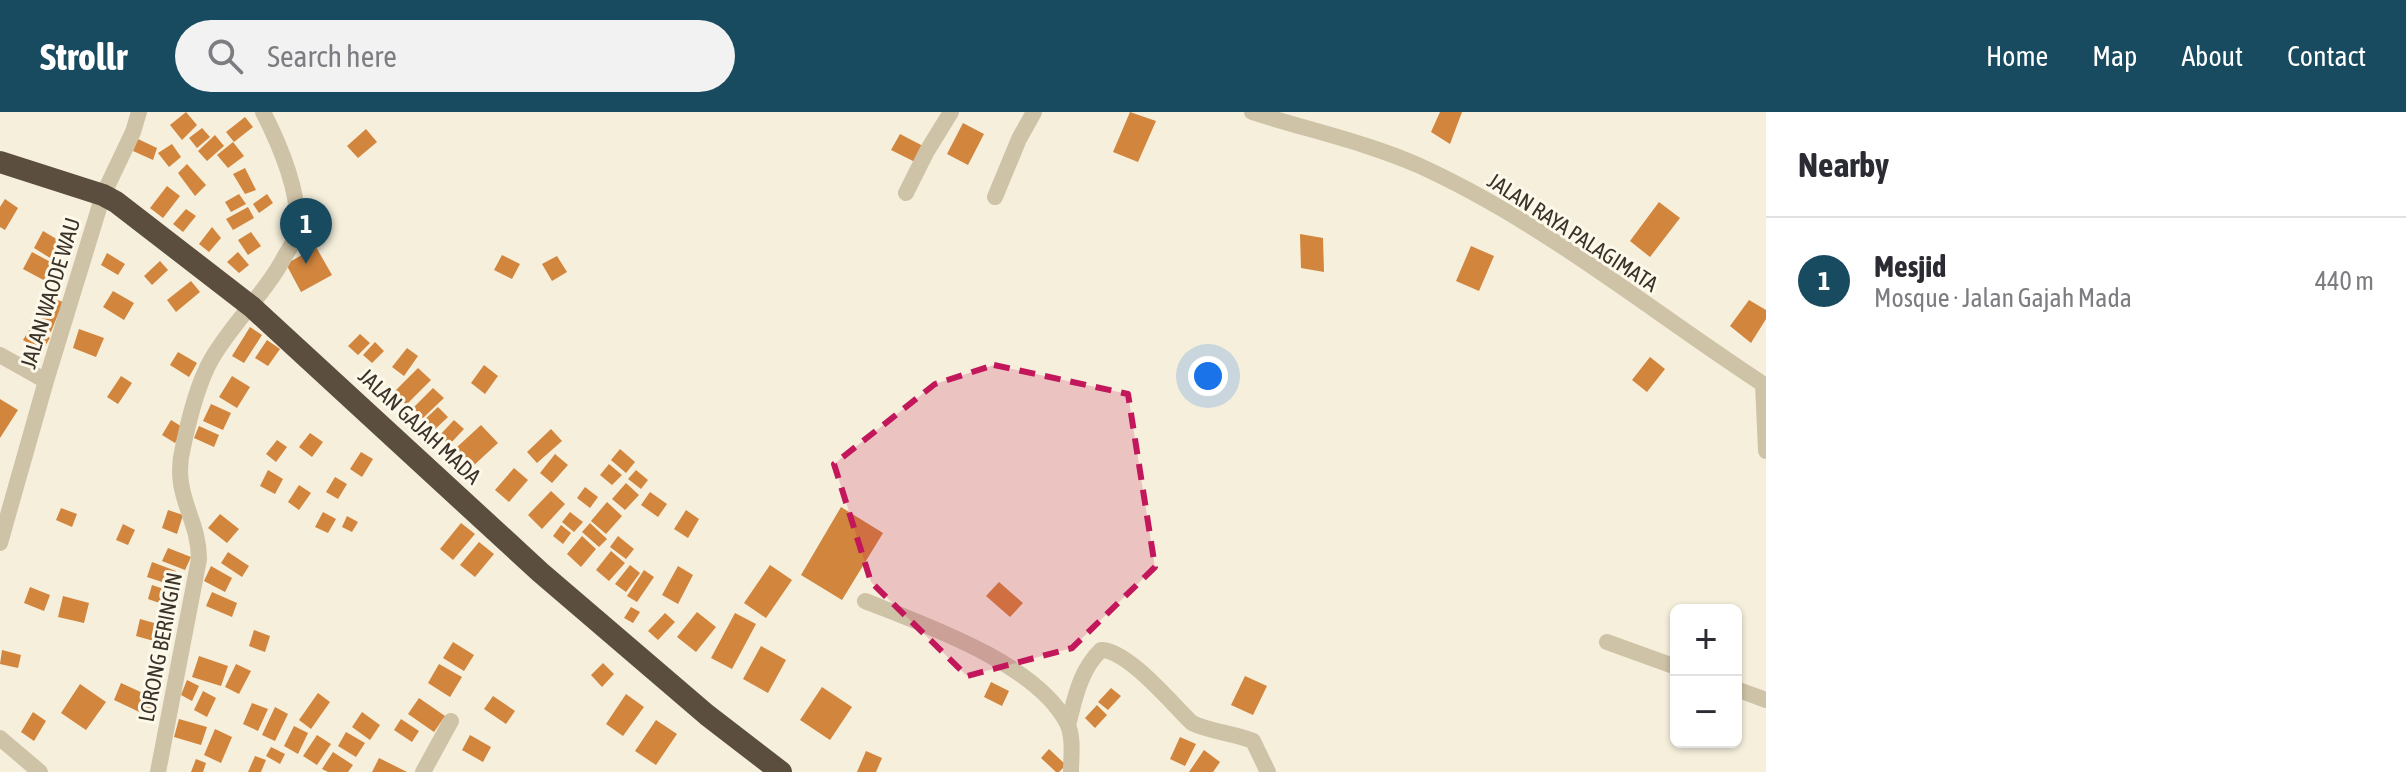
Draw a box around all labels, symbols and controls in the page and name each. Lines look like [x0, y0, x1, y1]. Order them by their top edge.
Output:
search box [175, 20, 735, 92]
icon: search [203, 34, 247, 78]
text: Strollr [40, 35, 127, 78]
text: Search here [267, 39, 397, 73]
text: Home [1986, 40, 2048, 72]
text: Map [2092, 40, 2137, 72]
text: About [2181, 40, 2243, 72]
text: Contact [2287, 40, 2366, 72]
text: Nearby [1798, 145, 1889, 184]
street label: JALAN RAYA PALAGIMATA [1483, 167, 1663, 297]
pin: 1 [280, 198, 332, 264]
street label: JALAN WAODE WAU [15, 214, 85, 372]
text: Mesjid [1874, 249, 1946, 283]
text: 1 [1818, 266, 1830, 296]
text: 440 m [2315, 266, 2374, 296]
text: Mosque · Jalan Gajah Mada [1874, 283, 2132, 313]
your location [1188, 356, 1228, 396]
street label: JALAN GAJAH MADA [353, 363, 487, 489]
street label: LORONG BERINGIN [133, 570, 187, 724]
map controls [1670, 604, 1742, 748]
button: + [1670, 604, 1742, 676]
button: − [1670, 676, 1742, 748]

